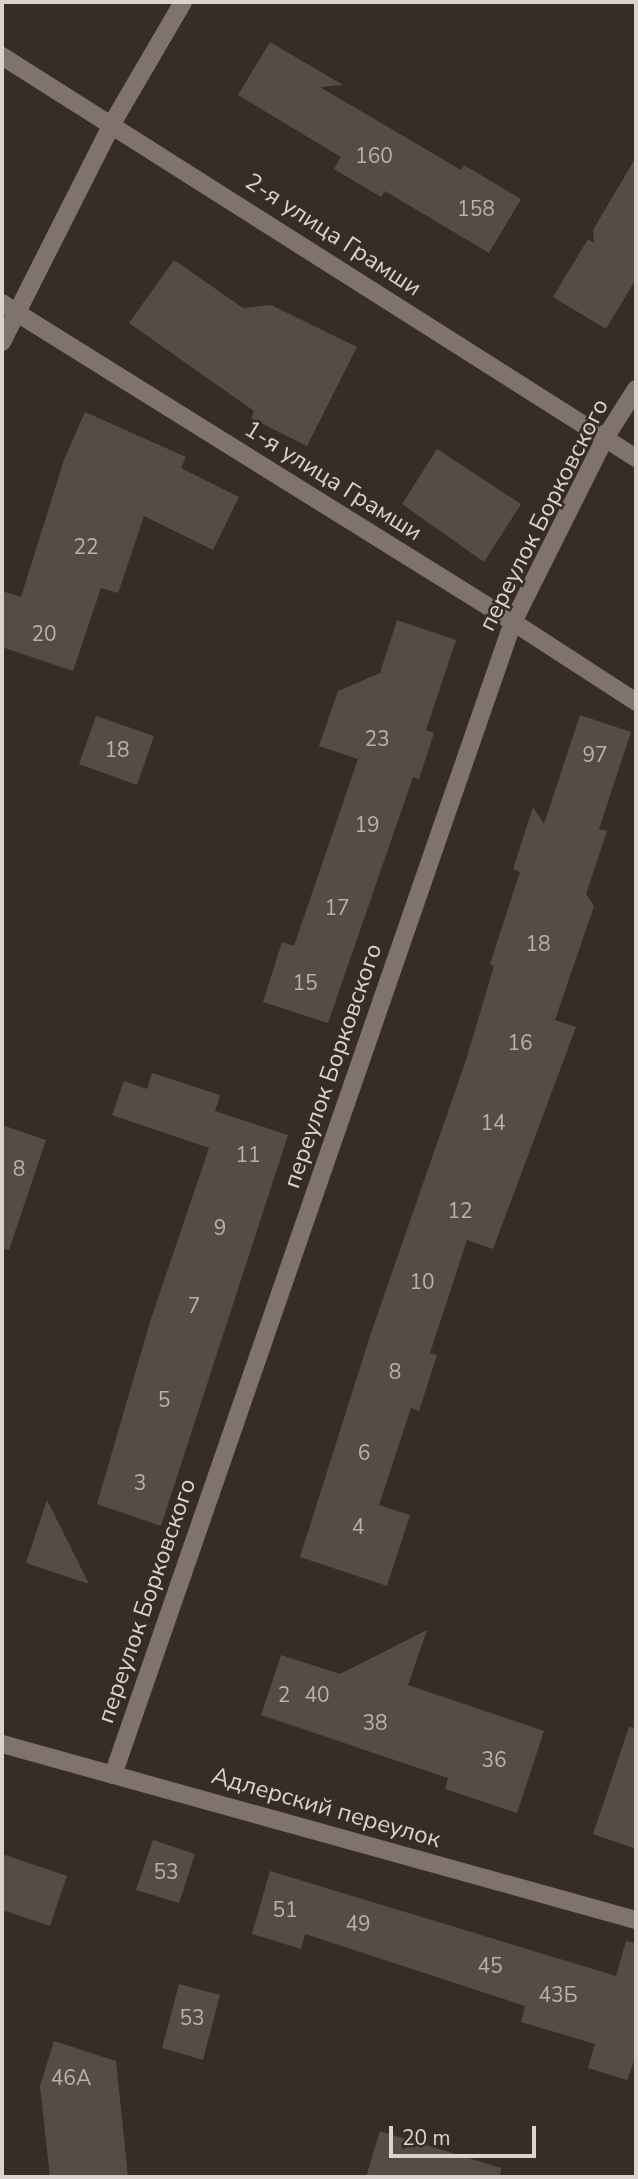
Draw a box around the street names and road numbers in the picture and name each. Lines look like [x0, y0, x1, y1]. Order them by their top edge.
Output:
street label: 2-я улица Грамши [240, 167, 426, 303]
street label: переулок Борковского [473, 394, 615, 636]
street label: 1-я улица Грамши [239, 415, 427, 547]
street label: переулок Борковского [278, 940, 388, 1192]
street label: переулок Борковского [92, 1475, 202, 1727]
street label: Адлерский переулок [208, 1762, 444, 1854]

